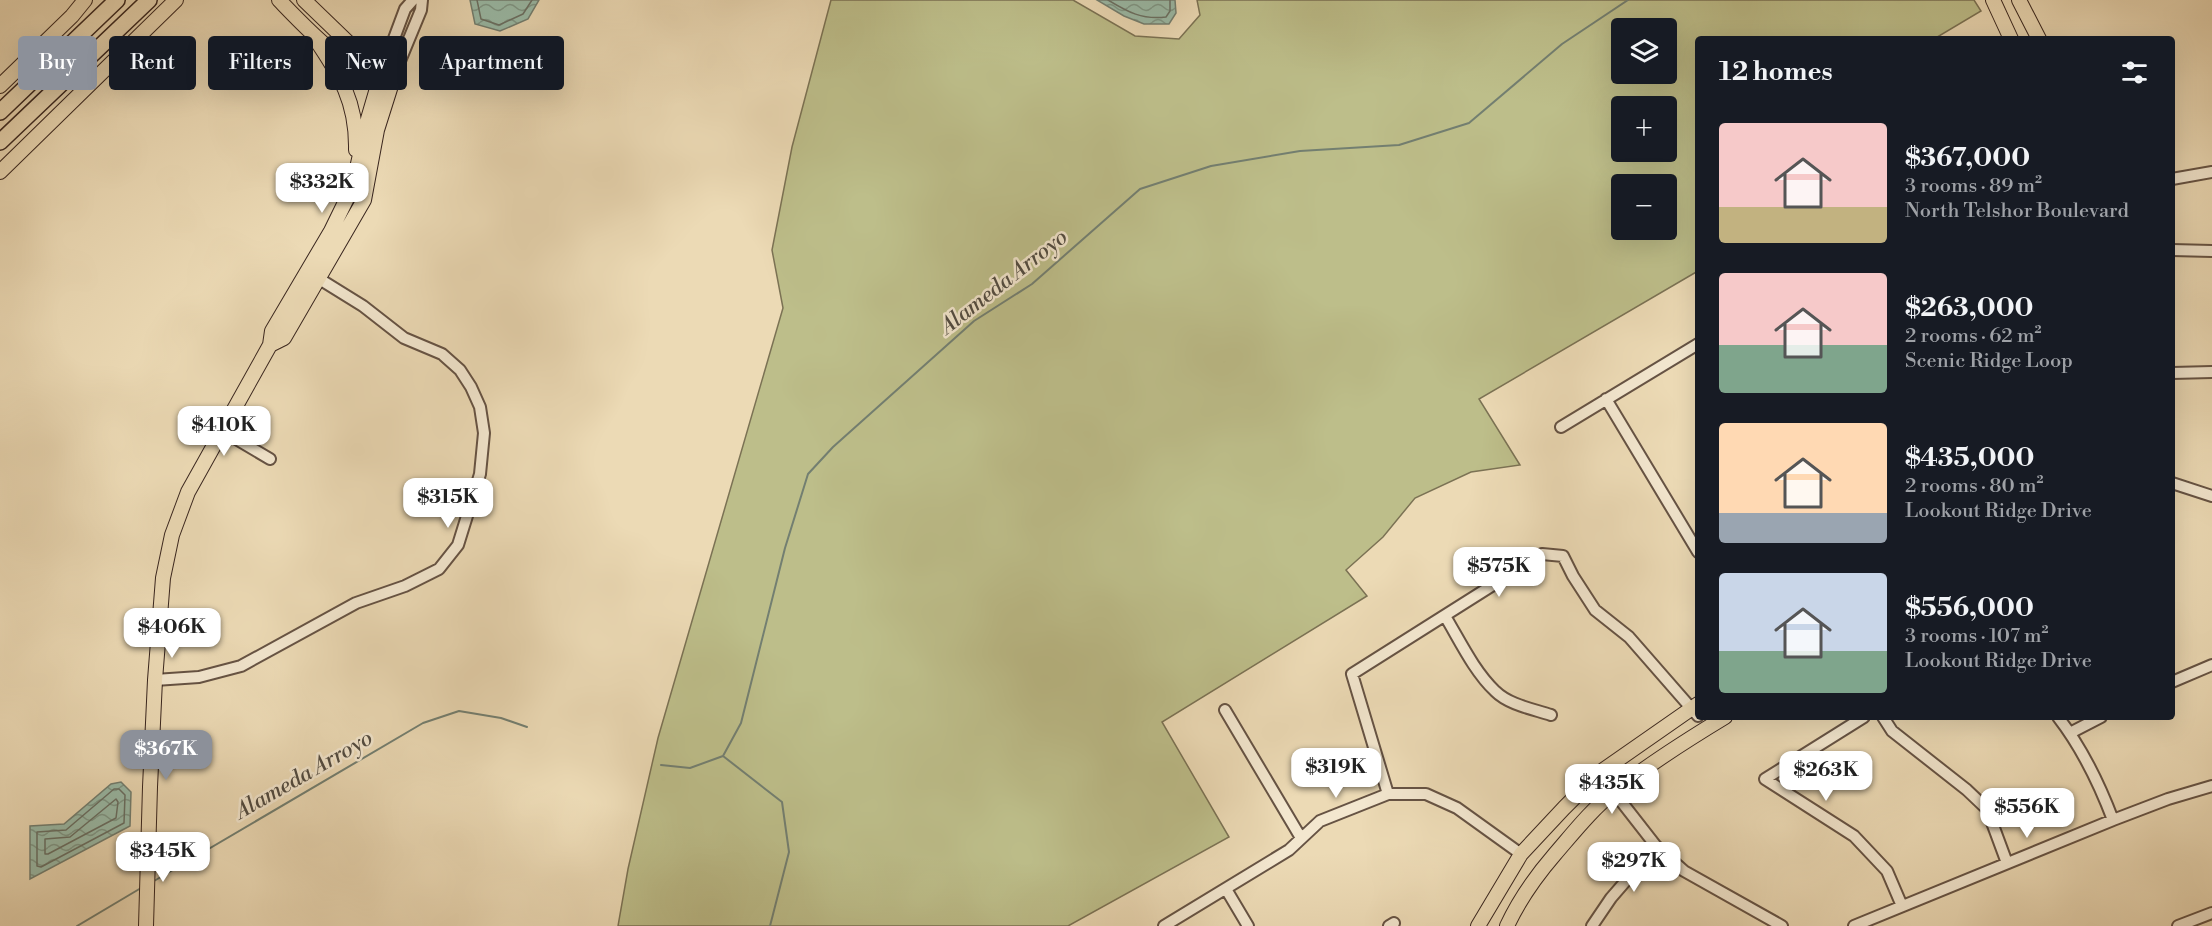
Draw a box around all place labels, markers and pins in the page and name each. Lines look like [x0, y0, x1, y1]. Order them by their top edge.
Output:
pin: $332K [280, 163, 364, 214]
pin: $410K [182, 406, 266, 457]
pin: $315K [406, 478, 490, 529]
pin: $575K [1457, 547, 1541, 598]
pin: $406K [130, 608, 214, 659]
pin: $367K [124, 730, 208, 781]
pin: $319K [1294, 748, 1378, 799]
pin: $263K [1784, 751, 1868, 802]
pin: $435K [1570, 764, 1654, 815]
pin: $556K [1985, 788, 2069, 839]
pin: $345K [121, 832, 205, 883]
pin: $297K [1592, 842, 1676, 893]

